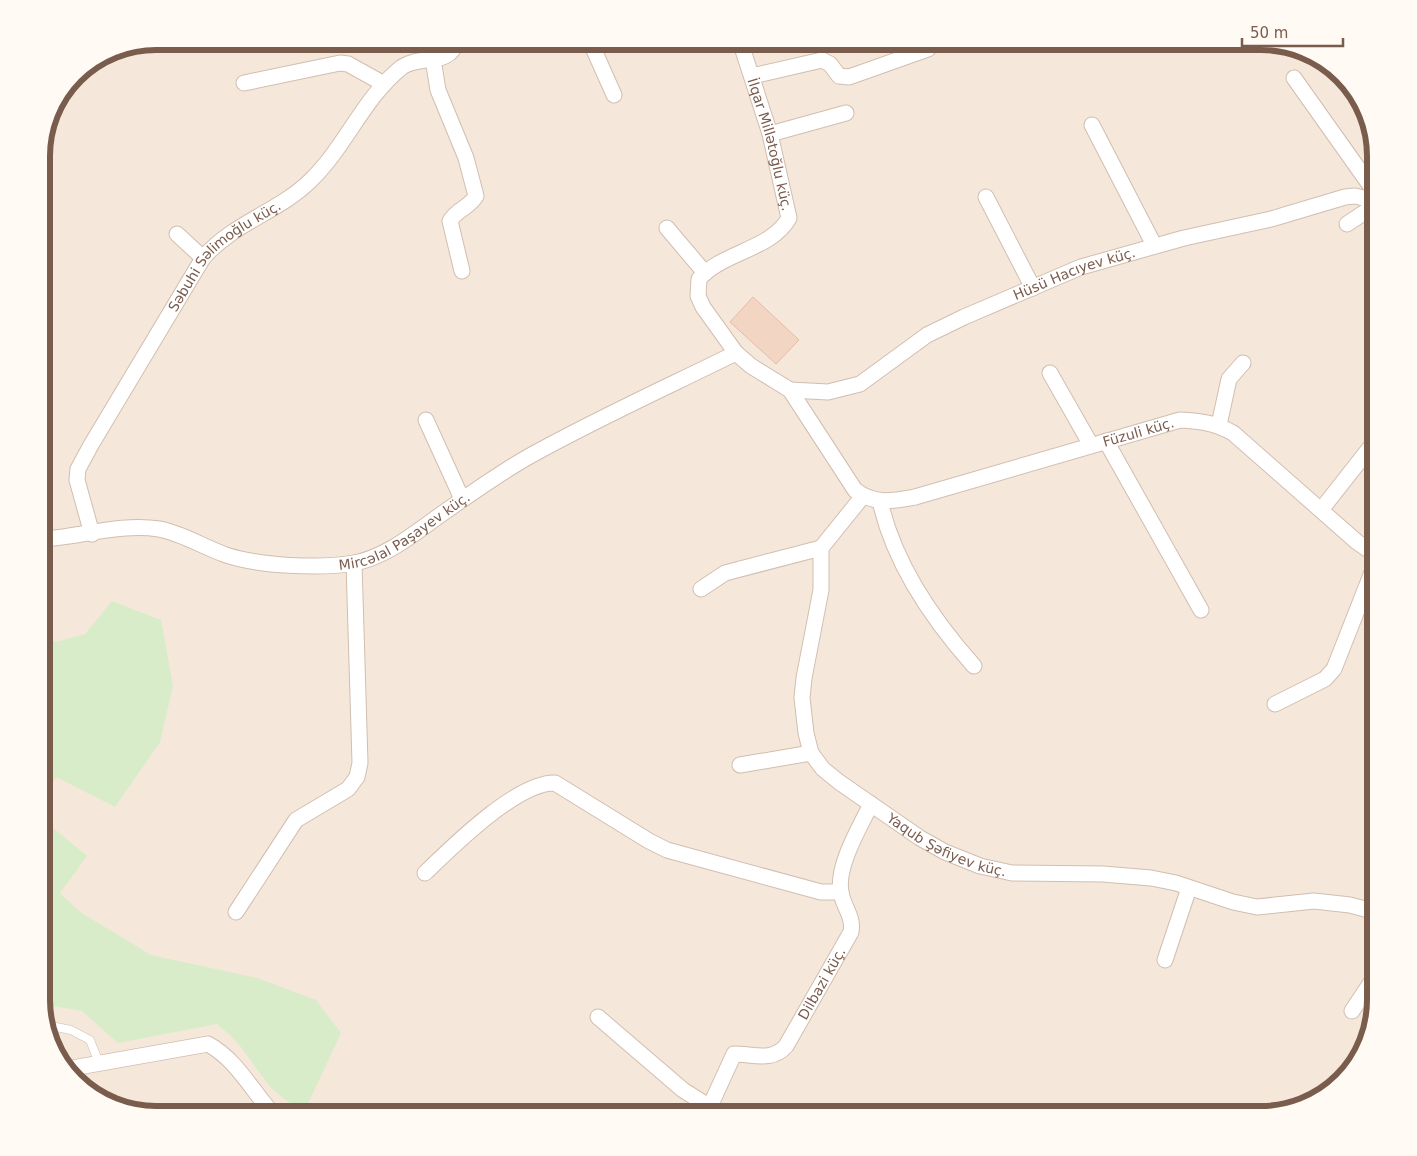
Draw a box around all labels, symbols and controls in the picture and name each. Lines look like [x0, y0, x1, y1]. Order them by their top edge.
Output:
scale bar [1242, 15, 1343, 47]
text: 50 m [1250, 24, 1288, 42]
street label: İlqar Millətoğlu küç. [745, 76, 795, 213]
street label: Səbuhi Səlimoğlu küç. [165, 197, 284, 314]
street label: Hüsü Hacıyev küç. [1011, 244, 1137, 303]
street label: Füzuli küç. [1101, 414, 1176, 450]
street label: Mircəlal Paşayev küç. [338, 489, 473, 573]
street label: Yaqub Şəfiyev küç. [883, 809, 1008, 880]
street label: Dilbazi küç. [795, 945, 849, 1022]

